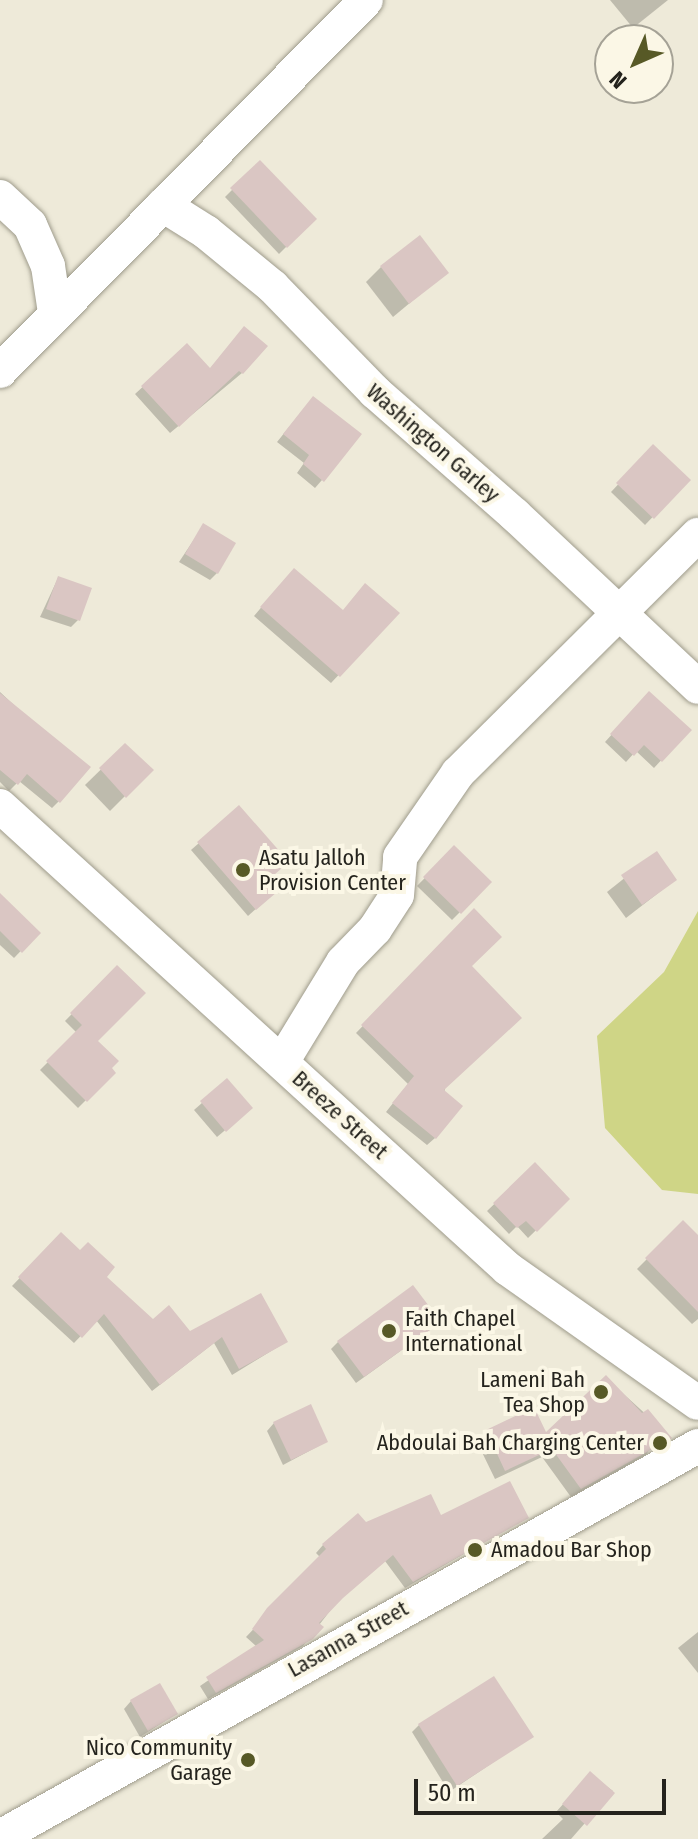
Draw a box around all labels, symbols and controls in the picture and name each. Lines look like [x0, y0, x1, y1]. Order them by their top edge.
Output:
north arrow [594, 24, 674, 104]
text: N [604, 66, 632, 94]
street label: Washington Garley [361, 378, 505, 508]
place label: Asatu Jalloh Provision Center [259, 844, 406, 896]
marker: Asatu Jalloh Provision Center [234, 861, 252, 879]
street label: Breeze Street [287, 1065, 393, 1165]
place label: Faith Chapel International [405, 1305, 522, 1356]
marker: Faith Chapel International [380, 1322, 398, 1340]
place label: Lameni Bah Tea Shop [480, 1366, 585, 1418]
marker: Lameni Bah Tea Shop [592, 1383, 610, 1401]
place label: Abdoulai Bah Charging Center [377, 1430, 644, 1456]
marker: Abdoulai Bah Charging Center [651, 1434, 669, 1452]
place label: Amadou Bar Shop [491, 1537, 652, 1563]
marker: Amadou Bar Shop [466, 1541, 484, 1559]
street label: Lasanna Street [283, 1595, 413, 1683]
place label: Nico Community Garage [86, 1734, 232, 1786]
marker: Nico Community Garage [239, 1751, 257, 1769]
scale bar [418, 1763, 670, 1813]
text: 50 m [428, 1779, 476, 1807]

